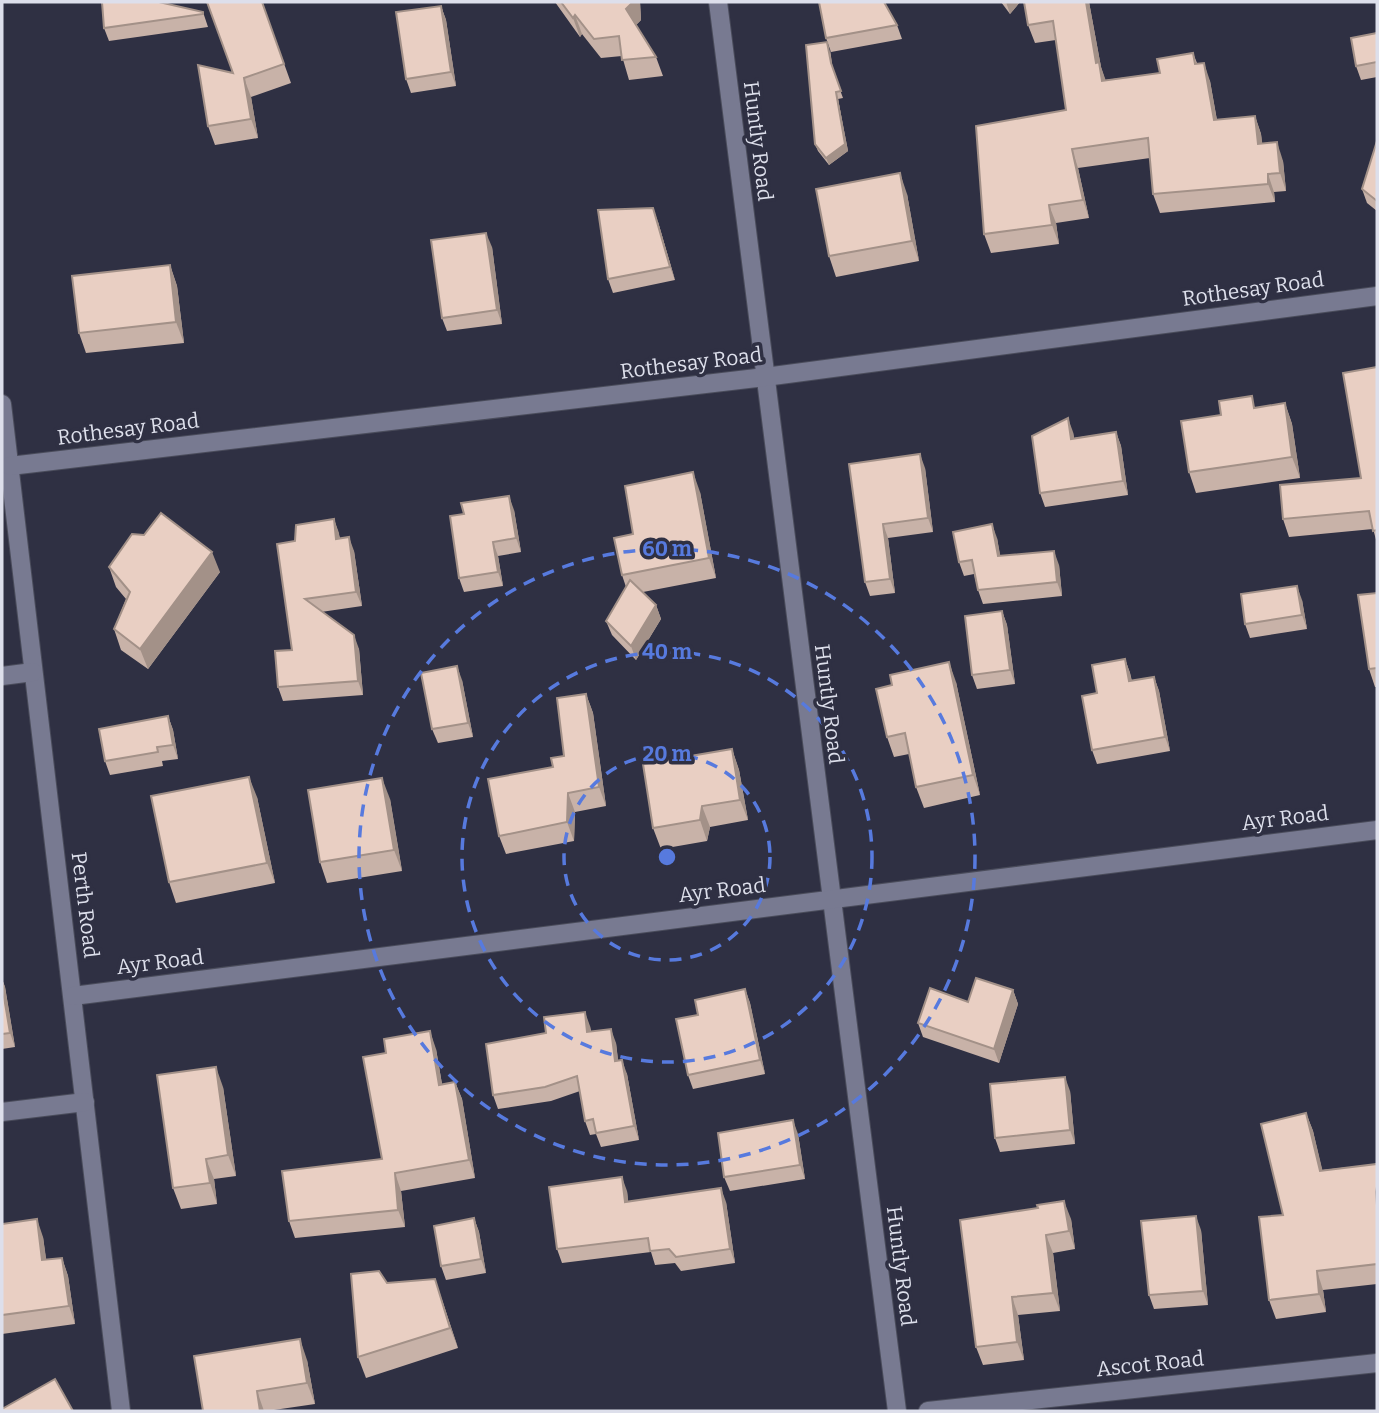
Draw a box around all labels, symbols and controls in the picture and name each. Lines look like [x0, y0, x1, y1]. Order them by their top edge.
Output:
street label: Huntly Road [738, 79, 778, 203]
street label: Rothesay Road [1180, 266, 1326, 312]
street label: Rothesay Road [618, 341, 764, 385]
street label: Rothesay Road [55, 407, 201, 451]
text: 60 m [642, 536, 692, 562]
text: 40 m [642, 639, 692, 665]
street label: Huntly Road [809, 642, 849, 766]
text: 20 m [643, 741, 691, 767]
street label: Ayr Road [1240, 800, 1330, 836]
centre of rings [655, 845, 679, 869]
street label: Perth Road [66, 850, 104, 960]
street label: Ayr Road [677, 872, 767, 908]
street label: Ayr Road [115, 944, 205, 980]
street label: Huntly Road [881, 1204, 921, 1328]
street label: Ascot Road [1095, 1345, 1205, 1383]

